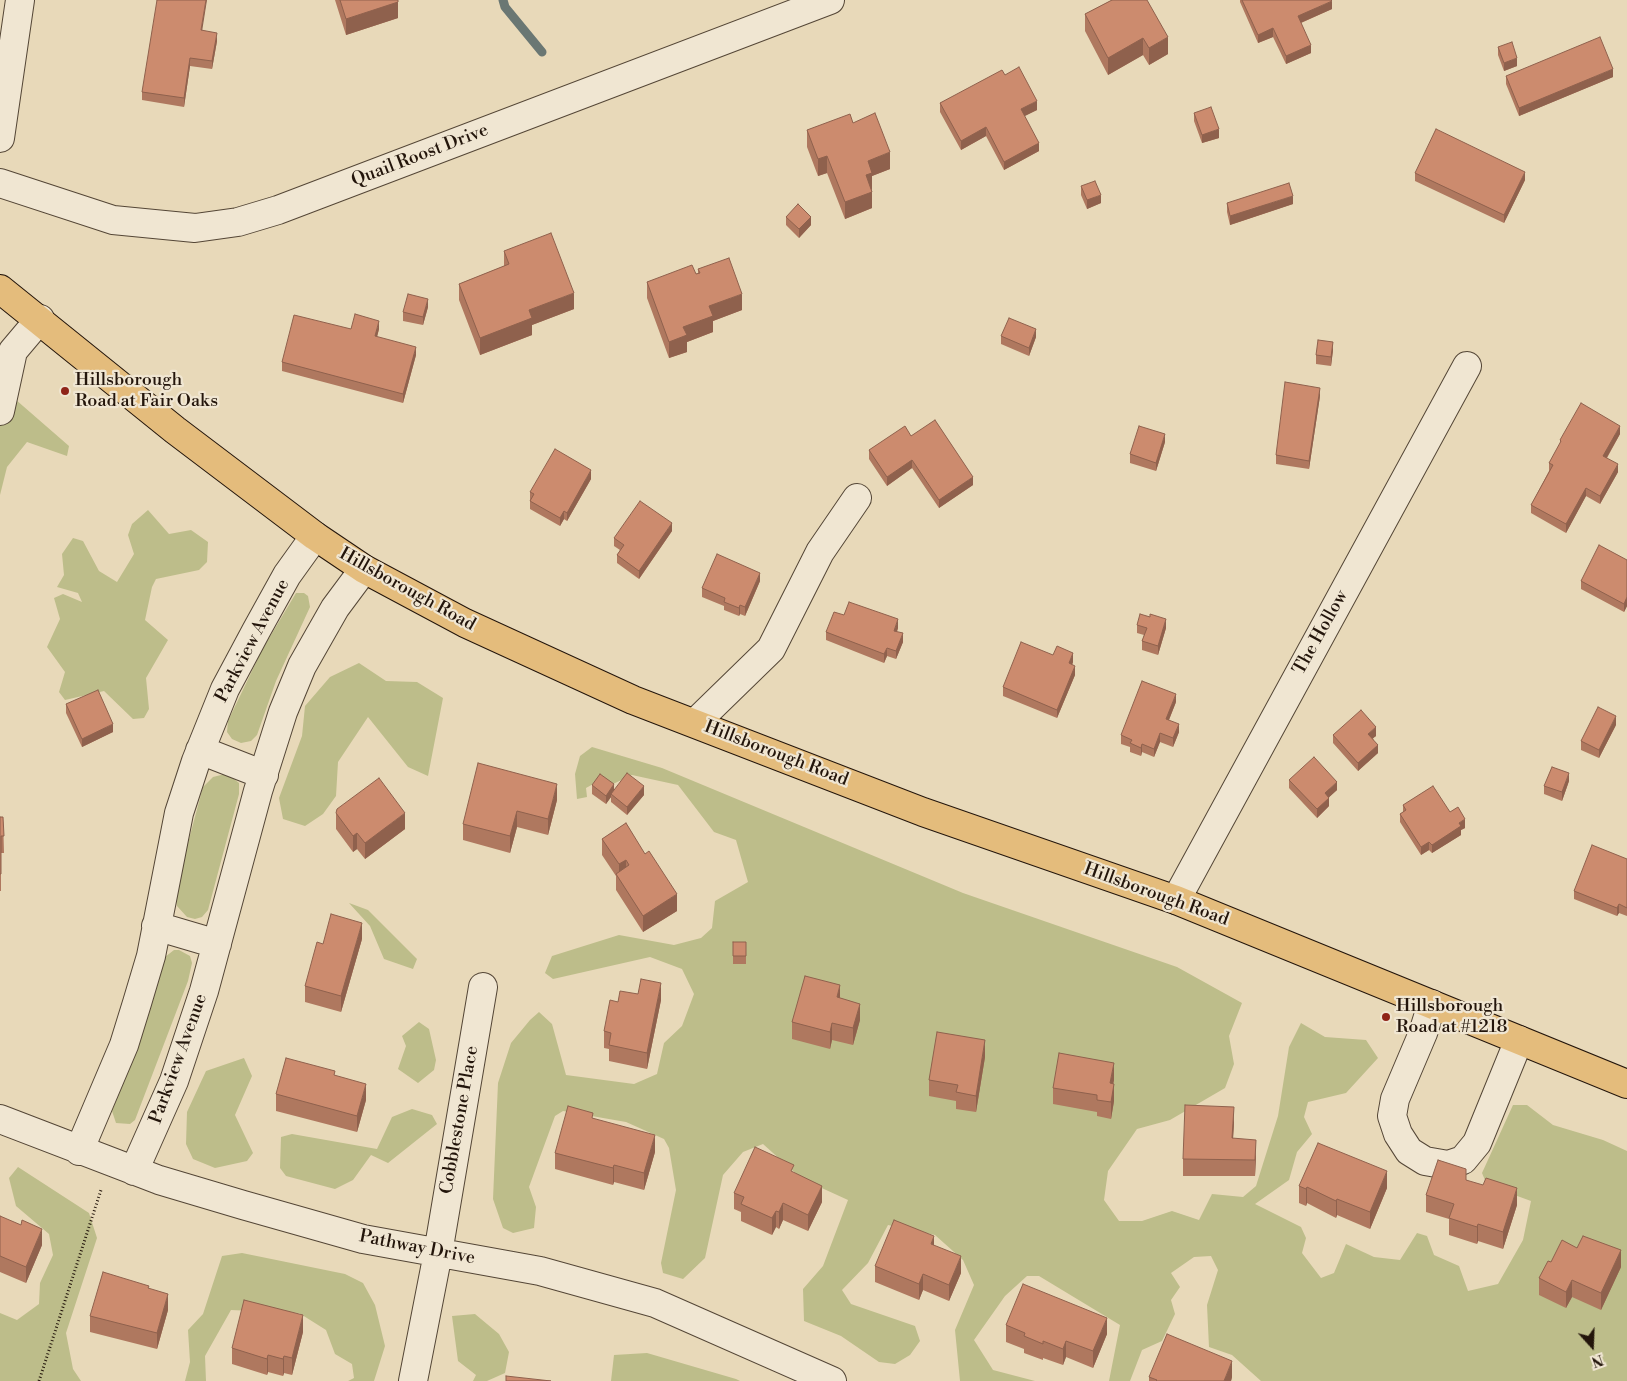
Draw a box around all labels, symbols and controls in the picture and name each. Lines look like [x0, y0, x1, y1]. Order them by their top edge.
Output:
street label: Quail Roost Drive [349, 120, 491, 192]
place label: Hillsborough Road at Fair Oaks [75, 370, 218, 412]
marker: Hillsborough Road at Fair Oaks [59, 385, 71, 397]
street label: Hillsborough Road [335, 544, 479, 636]
street label: Parkview Avenue [211, 576, 295, 706]
street label: The Hollow [1289, 587, 1353, 679]
street label: Hillsborough Road [701, 717, 851, 791]
street label: Hillsborough Road [1081, 859, 1231, 931]
street label: Parkview Avenue [145, 991, 213, 1127]
place label: Hillsborough Road at #1218 [1396, 996, 1507, 1038]
marker: Hillsborough Road at #1218 [1380, 1011, 1392, 1023]
street label: Cobblestone Place [436, 1044, 484, 1196]
street label: Pathway Drive [357, 1226, 477, 1270]
north arrow [1567, 1321, 1617, 1371]
text: N [1589, 1350, 1605, 1370]

